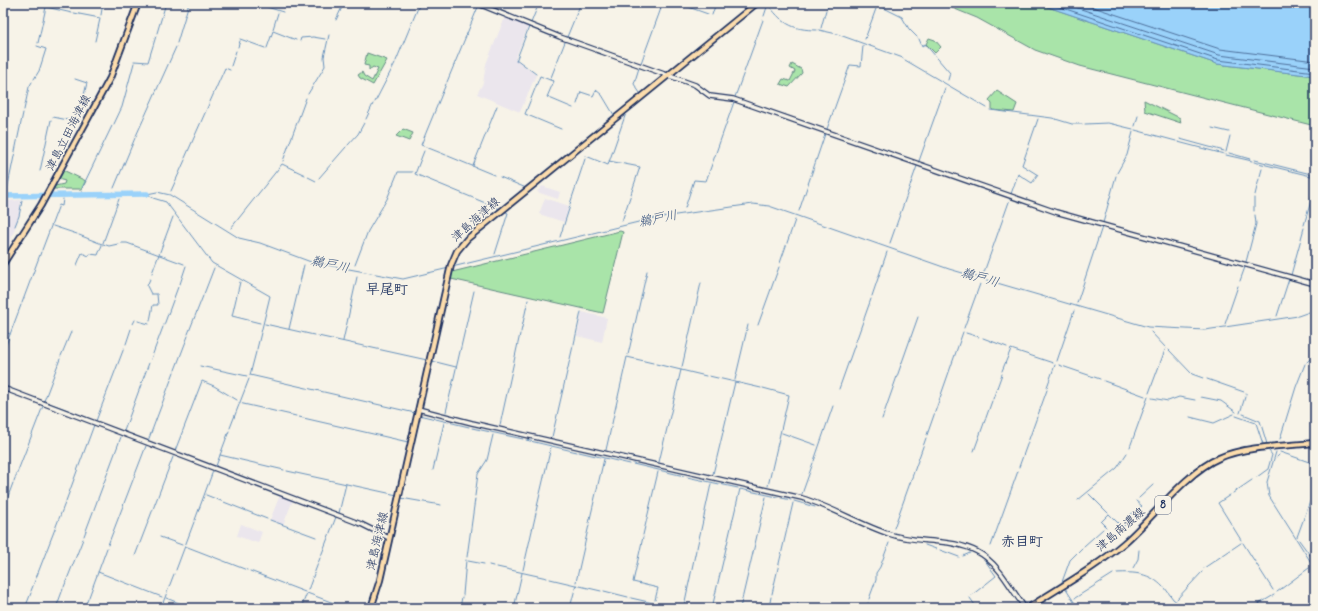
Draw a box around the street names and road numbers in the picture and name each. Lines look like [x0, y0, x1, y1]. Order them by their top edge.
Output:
street label: 津島立田海津線 [43, 92, 95, 174]
street label: 津島海津線 [448, 194, 504, 246]
road number: 8 [1155, 496, 1171, 514]
street label: 津島南濃線 [1093, 504, 1149, 556]
street label: 津島海津線 [363, 510, 393, 572]

